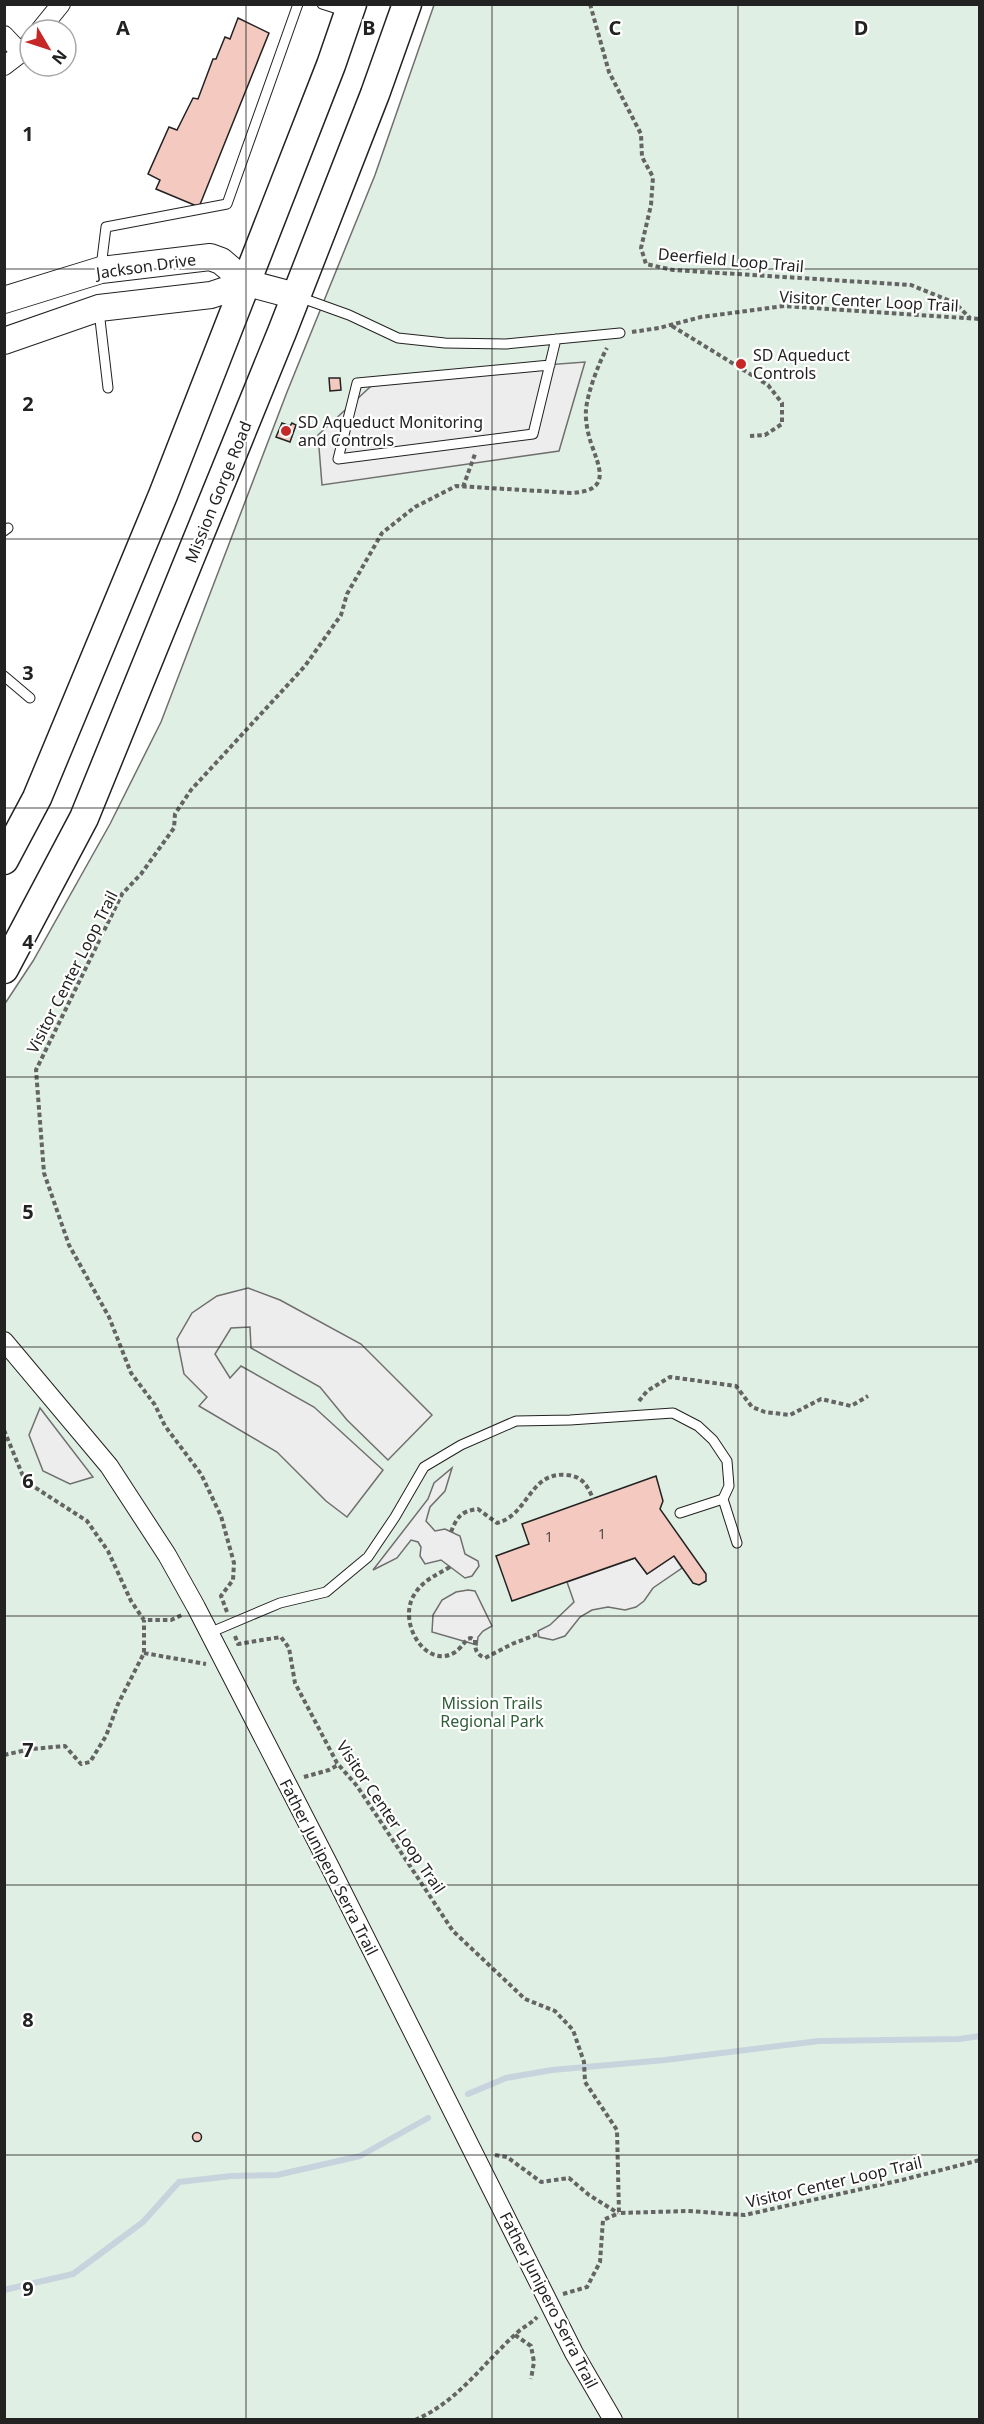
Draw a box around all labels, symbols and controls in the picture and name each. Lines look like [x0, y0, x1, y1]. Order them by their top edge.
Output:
text: A [116, 14, 130, 41]
text: B [362, 14, 376, 41]
text: C [609, 14, 622, 41]
text: D [854, 14, 868, 41]
north arrow [18, 18, 78, 78]
text: N [47, 45, 72, 69]
text: 1 [22, 120, 34, 147]
street label: Deerfield Loop Trail [657, 243, 805, 277]
street label: Jackson Drive [93, 248, 197, 284]
street label: Visitor Center Loop Trail [779, 285, 959, 317]
place label: SD Aqueduct Controls [753, 344, 850, 384]
marker: SD Aqueduct Controls [734, 357, 748, 371]
text: 2 [22, 390, 34, 417]
place label: SD Aqueduct Monitoring and Controls [298, 411, 483, 451]
street label: Mission Gorge Road [180, 418, 256, 566]
marker: SD Aqueduct Monitoring and Controls [279, 424, 293, 438]
text: 3 [22, 659, 34, 686]
street label: Visitor Center Loop Trail [21, 887, 123, 1057]
text: 4 [22, 928, 34, 955]
text: 5 [22, 1198, 34, 1225]
text: 6 [22, 1467, 34, 1494]
house number: 1 [598, 1524, 606, 1543]
house number: 1 [545, 1527, 553, 1546]
park label: Mission Trails Regional Park [440, 1692, 544, 1732]
text: 7 [22, 1736, 34, 1763]
street label: Visitor Center Loop Trail [332, 1736, 450, 1898]
street label: Father Junipero Serra Trail [275, 1775, 383, 1959]
text: 8 [22, 2006, 34, 2033]
street label: Visitor Center Loop Trail [744, 2151, 924, 2213]
street label: Father Junipero Serra Trail [495, 2208, 603, 2392]
text: 9 [22, 2275, 34, 2302]

